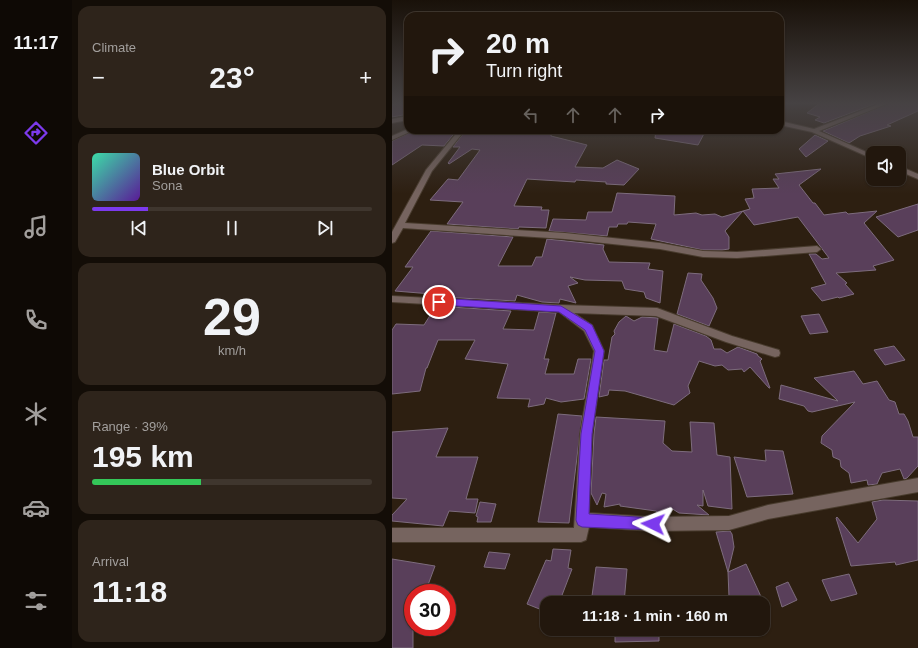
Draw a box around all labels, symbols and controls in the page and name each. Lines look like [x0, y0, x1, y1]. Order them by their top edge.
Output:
icon: right [420, 28, 472, 80]
text: 20 m [486, 28, 550, 59]
text: 11:17 [13, 33, 59, 53]
text: Climate [92, 40, 136, 55]
text: 23° [209, 61, 255, 94]
text: Turn right [486, 61, 562, 81]
text: − [92, 65, 105, 90]
text: + [359, 65, 372, 90]
icon: left [520, 104, 542, 126]
icon: ahead [562, 104, 584, 126]
icon: ahead [604, 104, 626, 126]
icon: right [646, 104, 668, 126]
icon: directions [22, 119, 50, 147]
map controls [866, 146, 906, 186]
button: sound [866, 146, 906, 186]
text: Blue Orbit [152, 161, 225, 178]
text: Sona [152, 178, 182, 193]
icon: music [22, 213, 50, 241]
icon: previous [128, 217, 150, 239]
icon: pause [221, 217, 243, 239]
icon: next [314, 217, 336, 239]
pin [422, 285, 456, 319]
text: 29 [203, 288, 261, 346]
icon: arrive [428, 291, 450, 313]
icon: phone [22, 306, 50, 334]
text: km/h [218, 343, 246, 358]
icon: climate [22, 400, 50, 428]
text: Range · 39% [92, 419, 168, 434]
text: 195 km [92, 440, 194, 473]
icon: car [22, 494, 50, 522]
position arrow [632, 503, 674, 545]
text: Arrival [92, 554, 129, 569]
text: 11:18 [92, 575, 167, 608]
speed limit sign: 30 [404, 584, 456, 636]
icon: filters [22, 587, 50, 615]
text: 11:18 · 1 min · 160 m [582, 607, 728, 624]

